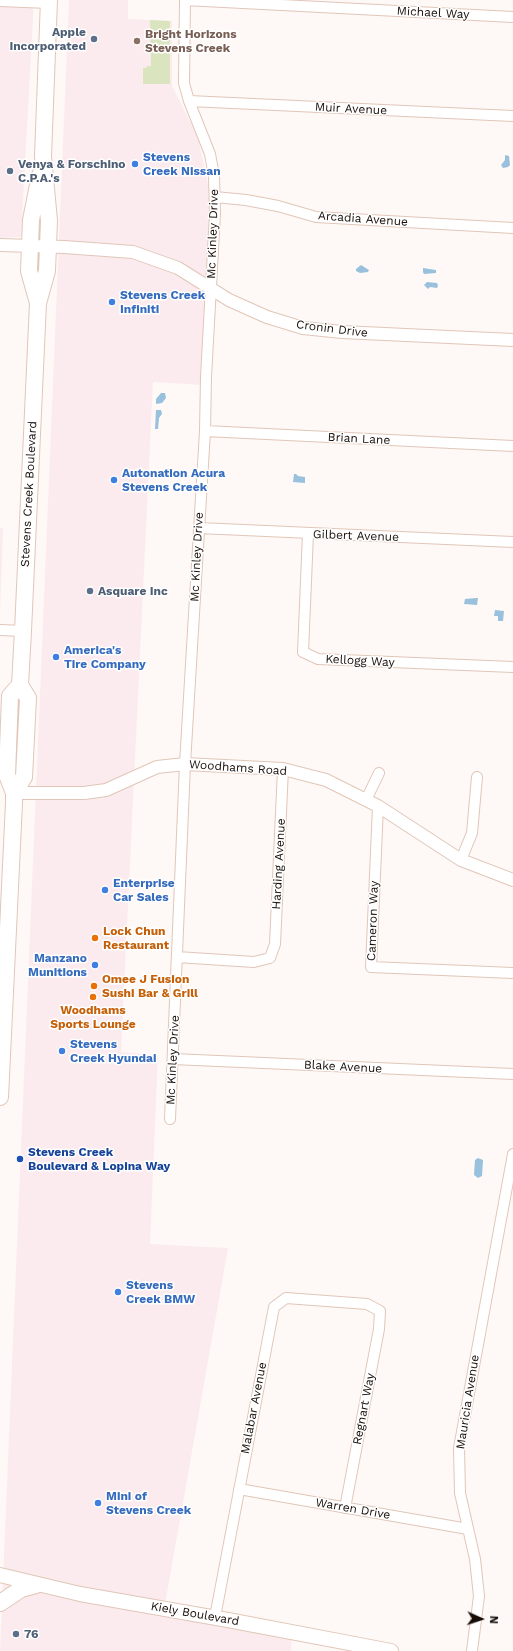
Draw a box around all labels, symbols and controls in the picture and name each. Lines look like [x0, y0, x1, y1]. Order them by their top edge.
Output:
street label: Michael Way [396, 4, 470, 22]
place label: Apple Incorporated [9, 25, 86, 53]
place label: Bright Horizons Stevens Creek [145, 27, 237, 55]
marker: Apple Incorporated [89, 34, 99, 44]
marker: Bright Horizons Stevens Creek [132, 36, 142, 46]
street label: Muir Avenue [315, 100, 387, 118]
place label: Stevens Creek Nissan [143, 150, 221, 178]
place label: Venya & Forschino C.P.A.'s [18, 157, 126, 185]
marker: Stevens Creek Nissan [130, 159, 140, 169]
marker: Venya & Forschino C.P.A.'s [5, 166, 15, 176]
street label: Mc Kinley Drive [204, 189, 222, 279]
street label: Arcadia Avenue [318, 209, 408, 229]
place label: Stevens Creek Infiniti [120, 288, 205, 316]
marker: Stevens Creek Infiniti [107, 297, 117, 307]
street label: Cronin Drive [295, 317, 369, 341]
street label: Stevens Creek Boulevard [18, 421, 40, 567]
street label: Brian Lane [327, 430, 391, 448]
place label: Autonation Acura Stevens Creek [122, 466, 225, 494]
marker: Autonation Acura Stevens Creek [109, 475, 119, 485]
street label: Mc Kinley Drive [187, 512, 207, 602]
street label: Gilbert Avenue [313, 527, 399, 545]
place label: Asquare Inc [98, 584, 168, 598]
marker: Asquare Inc [85, 586, 95, 596]
place label: America's Tire Company [64, 643, 146, 671]
marker: America's Tire Company [51, 652, 61, 662]
street label: Kellogg Way [325, 652, 395, 670]
street label: Woodhams Road [188, 757, 288, 779]
street label: Harding Avenue [269, 818, 289, 910]
place label: Enterprise Car Sales [113, 876, 175, 904]
street label: Cameron Way [364, 881, 382, 961]
marker: Enterprise Car Sales [100, 885, 110, 895]
place label: Lock Chun Restaurant [103, 924, 169, 952]
marker: Lock Chun Restaurant [90, 933, 100, 943]
place label: Manzano Munitions [28, 951, 87, 979]
marker: Manzano Munitions [90, 960, 100, 970]
place label: Omee J Fusion Sushi Bar & Grill [102, 972, 198, 1000]
marker: Omee J Fusion Sushi Bar & Grill [89, 981, 99, 991]
marker: Woodhams Sports Lounge [88, 992, 98, 1002]
place label: Woodhams Sports Lounge [50, 1003, 136, 1031]
street label: Mc Kinley Drive [163, 1015, 183, 1105]
place label: Stevens Creek Hyundai [70, 1037, 157, 1065]
marker: Stevens Creek Hyundai [57, 1046, 67, 1056]
street label: Blake Avenue [304, 1058, 382, 1076]
place label: Stevens Creek Boulevard & Lopina Way [28, 1145, 170, 1173]
marker: Stevens Creek Boulevard & Lopina Way [15, 1154, 25, 1164]
place label: Stevens Creek BMW [126, 1278, 195, 1306]
marker: Stevens Creek BMW [113, 1287, 123, 1297]
street label: Mauricia Avenue [453, 1354, 483, 1450]
street label: Malabar Avenue [238, 1361, 270, 1455]
street label: Regnart Way [350, 1372, 378, 1446]
place label: Mini of Stevens Creek [106, 1489, 191, 1517]
street label: Warren Drive [314, 1495, 392, 1523]
marker: Mini of Stevens Creek [93, 1498, 103, 1508]
street label: Kiely Boulevard [150, 1599, 240, 1629]
north arrow [461, 1599, 501, 1639]
text: N [487, 1615, 500, 1624]
place label: 76 [24, 1627, 38, 1641]
marker: 76 [11, 1629, 21, 1639]

